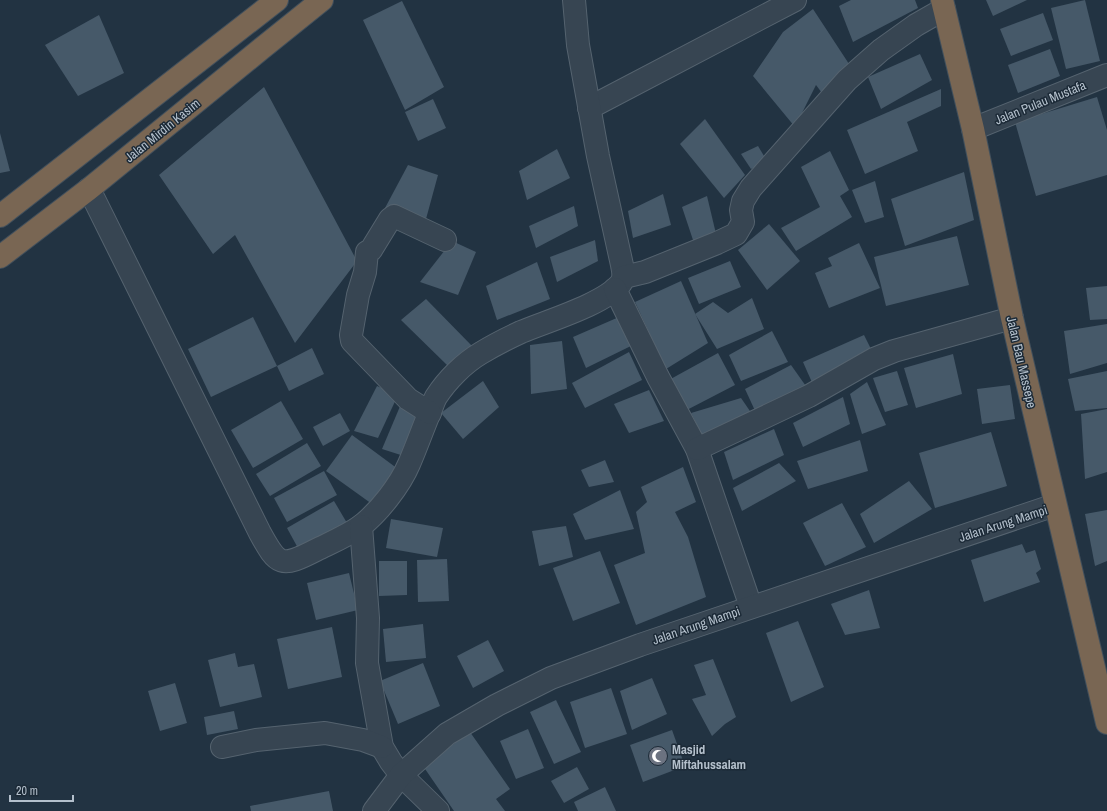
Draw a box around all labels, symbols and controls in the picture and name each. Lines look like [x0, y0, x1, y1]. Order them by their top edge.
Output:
street label: Jalan Pulau Mustafa [992, 76, 1088, 128]
street label: Jalan Mirdin Kasim [121, 95, 203, 166]
street label: Jalan Bau Massepe [1003, 315, 1040, 410]
street label: Jalan Arung Mampi [957, 501, 1049, 546]
street label: Jalan Arung Mampi [650, 602, 742, 648]
place label: Masjid Miftahussalam [672, 741, 746, 773]
mosque icon: Masjid Miftahussalam [647, 745, 669, 767]
scale bar [10, 777, 73, 803]
text: 20 m [16, 783, 38, 799]

